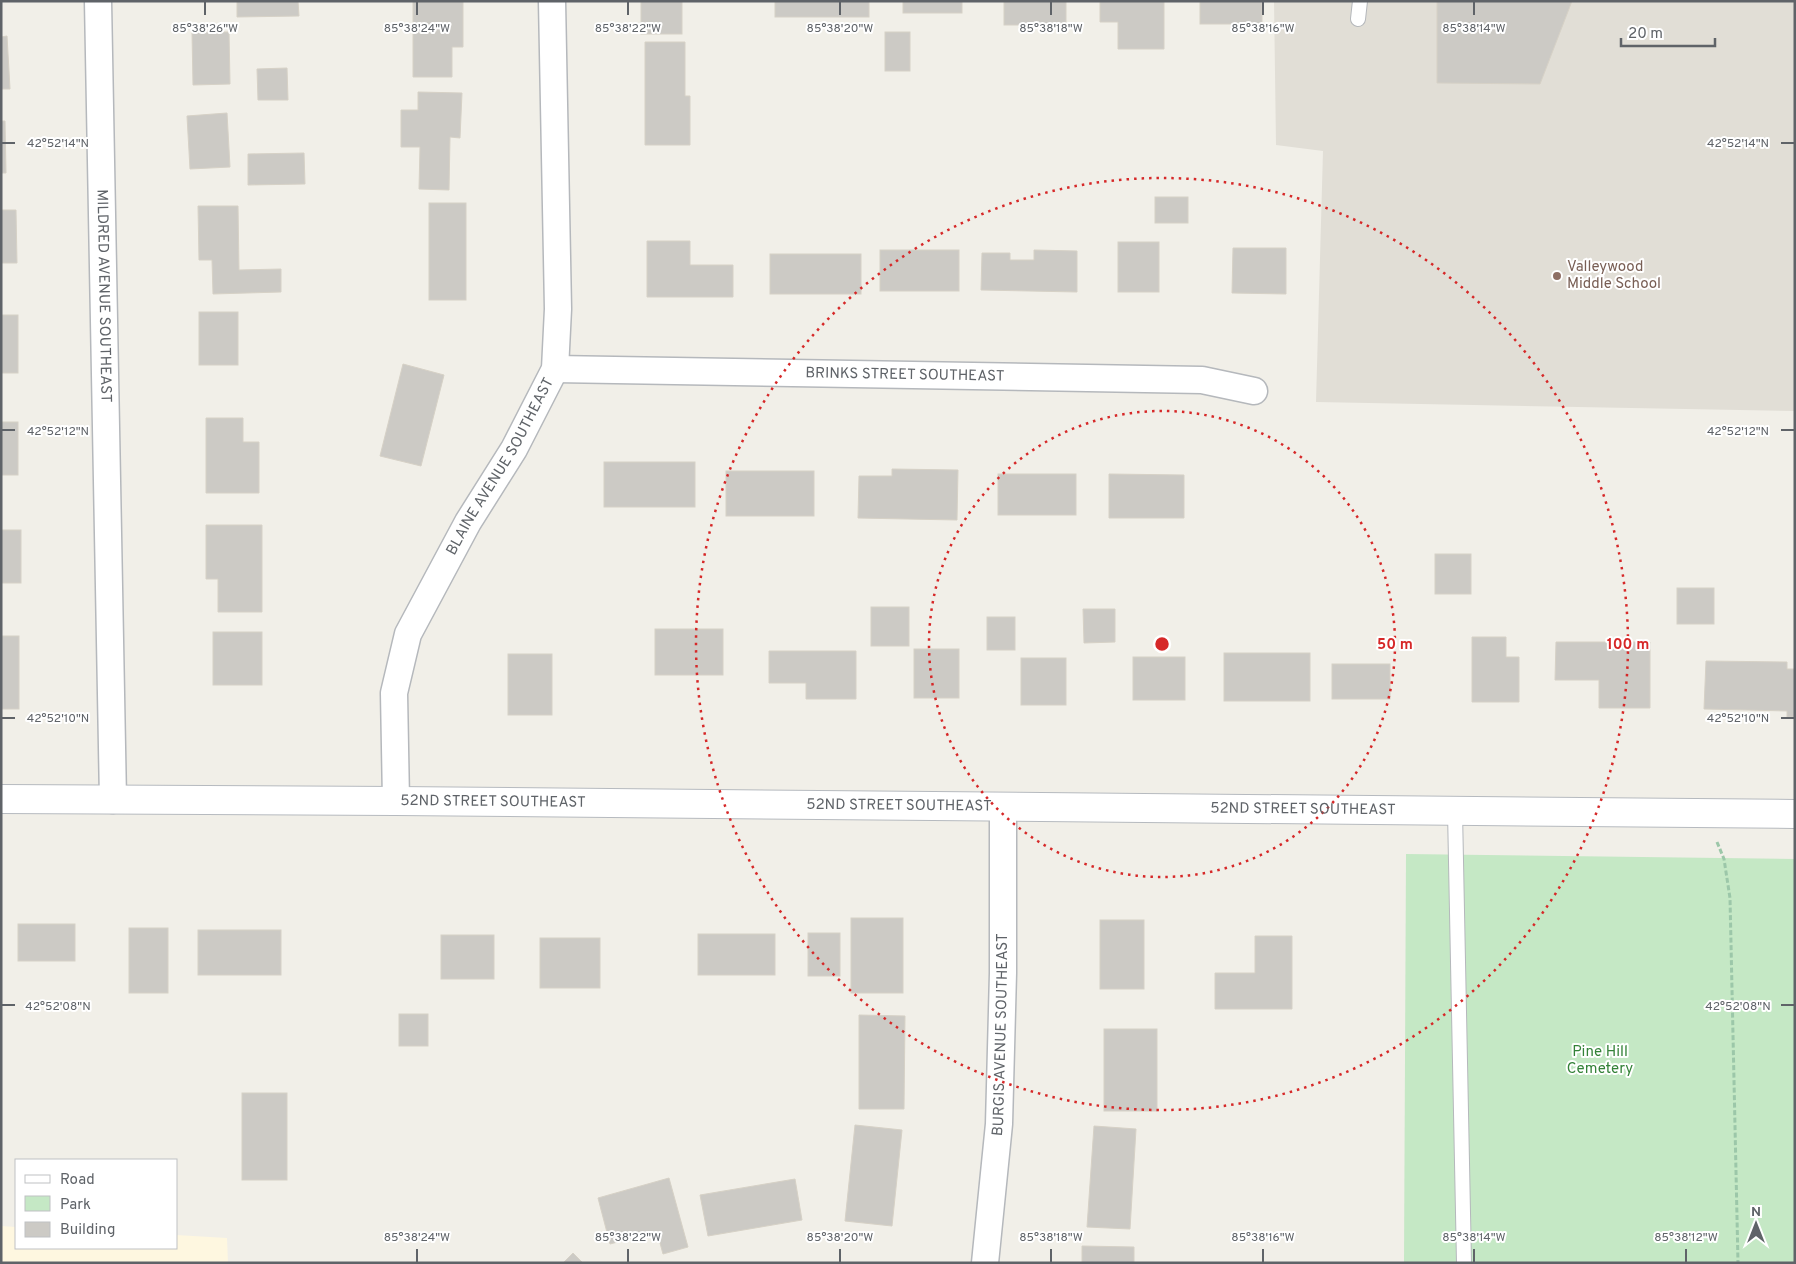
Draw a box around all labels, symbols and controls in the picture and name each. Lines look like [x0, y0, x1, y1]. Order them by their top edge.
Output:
scale bar [1621, 15, 1715, 47]
text: 85°38'26"W [172, 21, 238, 37]
text: 85°38'24"W [384, 21, 450, 37]
text: 85°38'22"W [595, 21, 661, 37]
text: 85°38'20"W [807, 21, 873, 37]
text: 85°38'18"W [1019, 21, 1083, 37]
text: 85°38'16"W [1231, 21, 1295, 37]
text: 85°38'14"W [1442, 21, 1506, 37]
text: 20 m [1628, 25, 1663, 44]
text: 42°52'14"N [27, 136, 89, 152]
text: 42°52'14"N [1707, 136, 1769, 152]
street label: MILDRED AVENUE SOUTHEAST [92, 189, 115, 403]
place label: Valleywood Middle School [1567, 258, 1661, 294]
marker: Valleywood Middle School [1551, 270, 1563, 282]
street label: BRINKS STREET SOUTHEAST [805, 364, 1005, 386]
street label: BLAINE AVENUE SOUTHEAST [442, 375, 558, 559]
text: 42°52'12"N [27, 424, 89, 440]
text: 42°52'12"N [1707, 424, 1769, 440]
centre of rings [1153, 635, 1171, 653]
text: 50 m [1377, 636, 1413, 655]
text: 100 m [1607, 636, 1649, 655]
text: 42°52'10"N [27, 711, 89, 727]
text: 42°52'10"N [1707, 711, 1769, 727]
street label: 52ND STREET SOUTHEAST [400, 792, 586, 812]
street label: 52ND STREET SOUTHEAST [806, 795, 992, 816]
street label: 52ND STREET SOUTHEAST [1210, 799, 1396, 820]
street label: BURGIS AVENUE SOUTHEAST [988, 933, 1013, 1137]
text: 42°52'08"N [25, 999, 91, 1015]
text: 42°52'08"N [1705, 999, 1771, 1015]
park label: Pine Hill Cemetery [1567, 1043, 1633, 1079]
legend [15, 1159, 178, 1249]
text: Road [60, 1171, 95, 1190]
text: Park [60, 1196, 91, 1215]
north arrow [1731, 1199, 1781, 1249]
text: N [1751, 1204, 1761, 1221]
text: Building [60, 1221, 115, 1240]
text: 85°38'24"W [384, 1230, 450, 1246]
text: 85°38'22"W [595, 1230, 661, 1246]
text: 85°38'20"W [807, 1230, 873, 1246]
text: 85°38'18"W [1019, 1230, 1083, 1246]
text: 85°38'16"W [1231, 1230, 1295, 1246]
text: 85°38'14"W [1442, 1230, 1506, 1246]
text: 85°38'12"W [1654, 1230, 1718, 1246]

